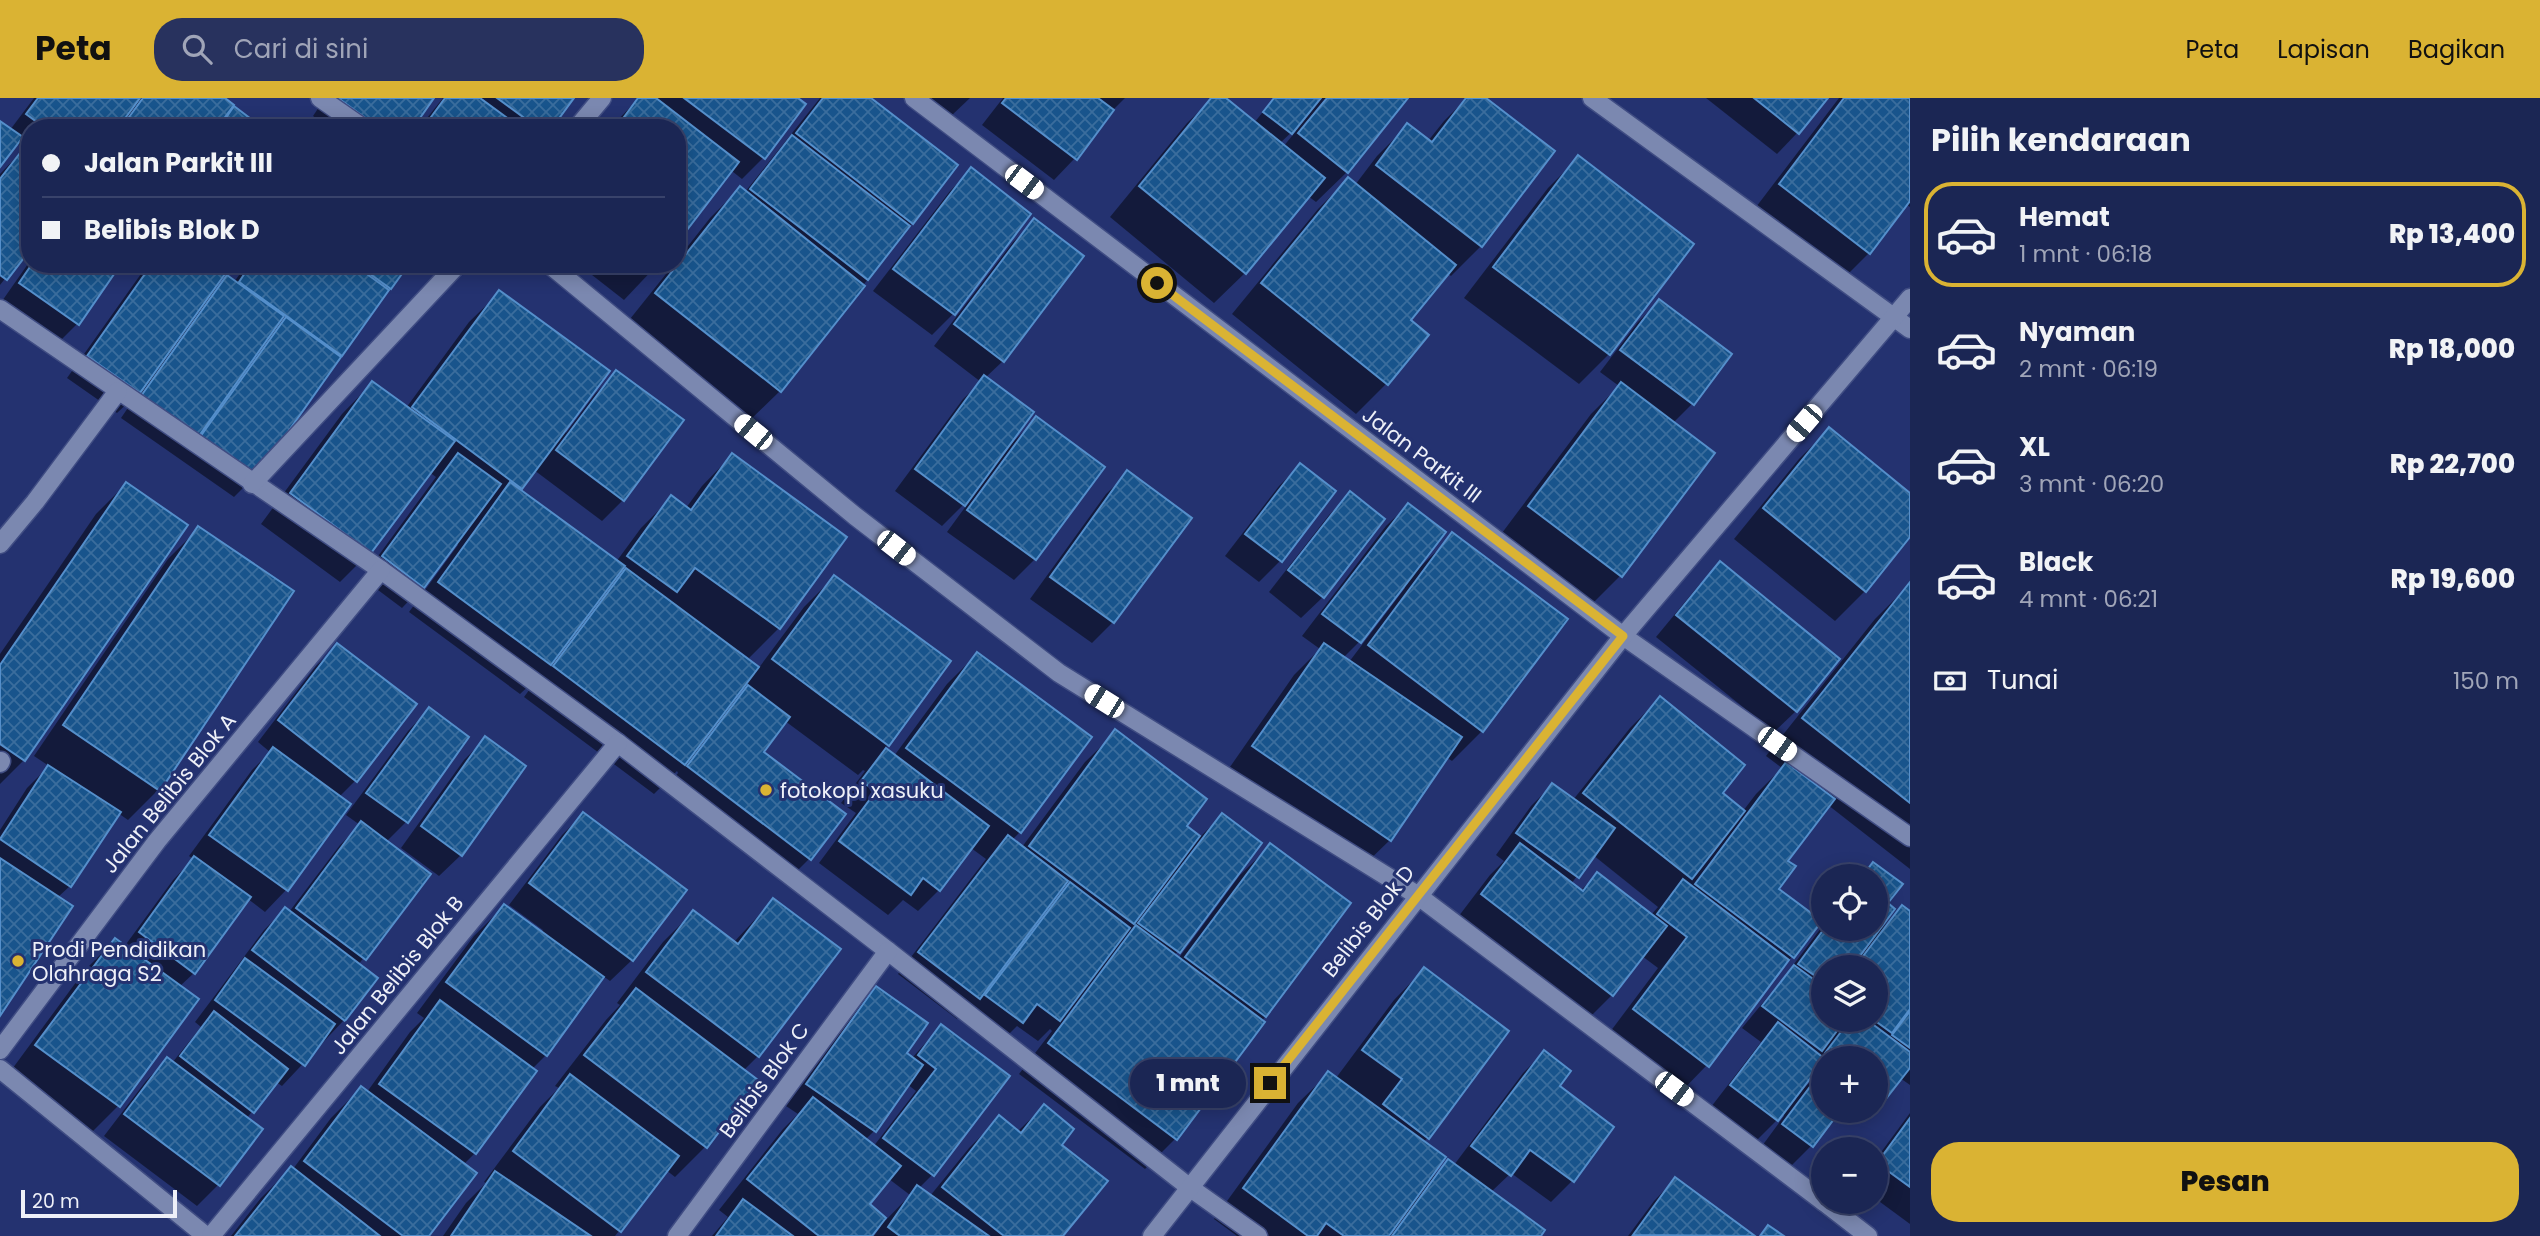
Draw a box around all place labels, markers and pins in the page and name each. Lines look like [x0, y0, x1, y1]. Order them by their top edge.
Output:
place label: fotokopi xasuku [780, 776, 944, 805]
marker: fotokopi xasuku [758, 782, 774, 798]
place label: Prodi Pendidikan Olahraga S2 [32, 935, 206, 988]
marker: Prodi Pendidikan Olahraga S2 [10, 953, 26, 969]

